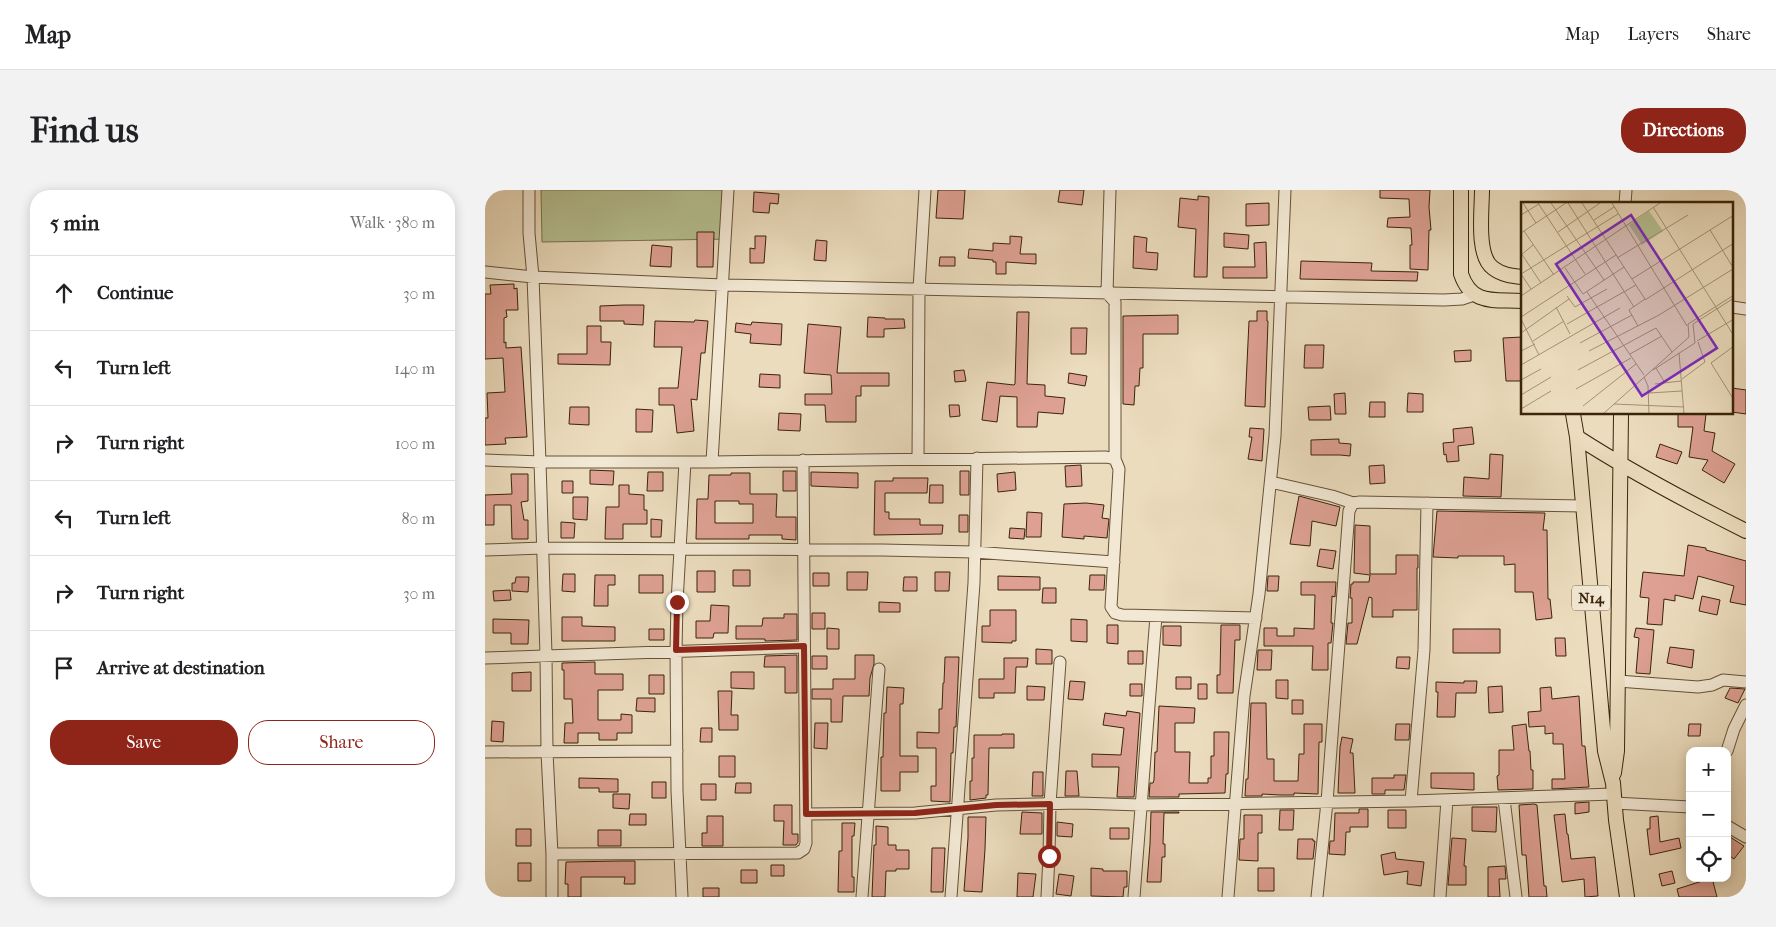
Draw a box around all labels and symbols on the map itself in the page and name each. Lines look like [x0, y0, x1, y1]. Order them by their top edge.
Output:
inset map [1521, 202, 1733, 415]
road number: N14 [1572, 586, 1610, 610]
route end [666, 591, 689, 614]
route start [1038, 845, 1061, 868]

